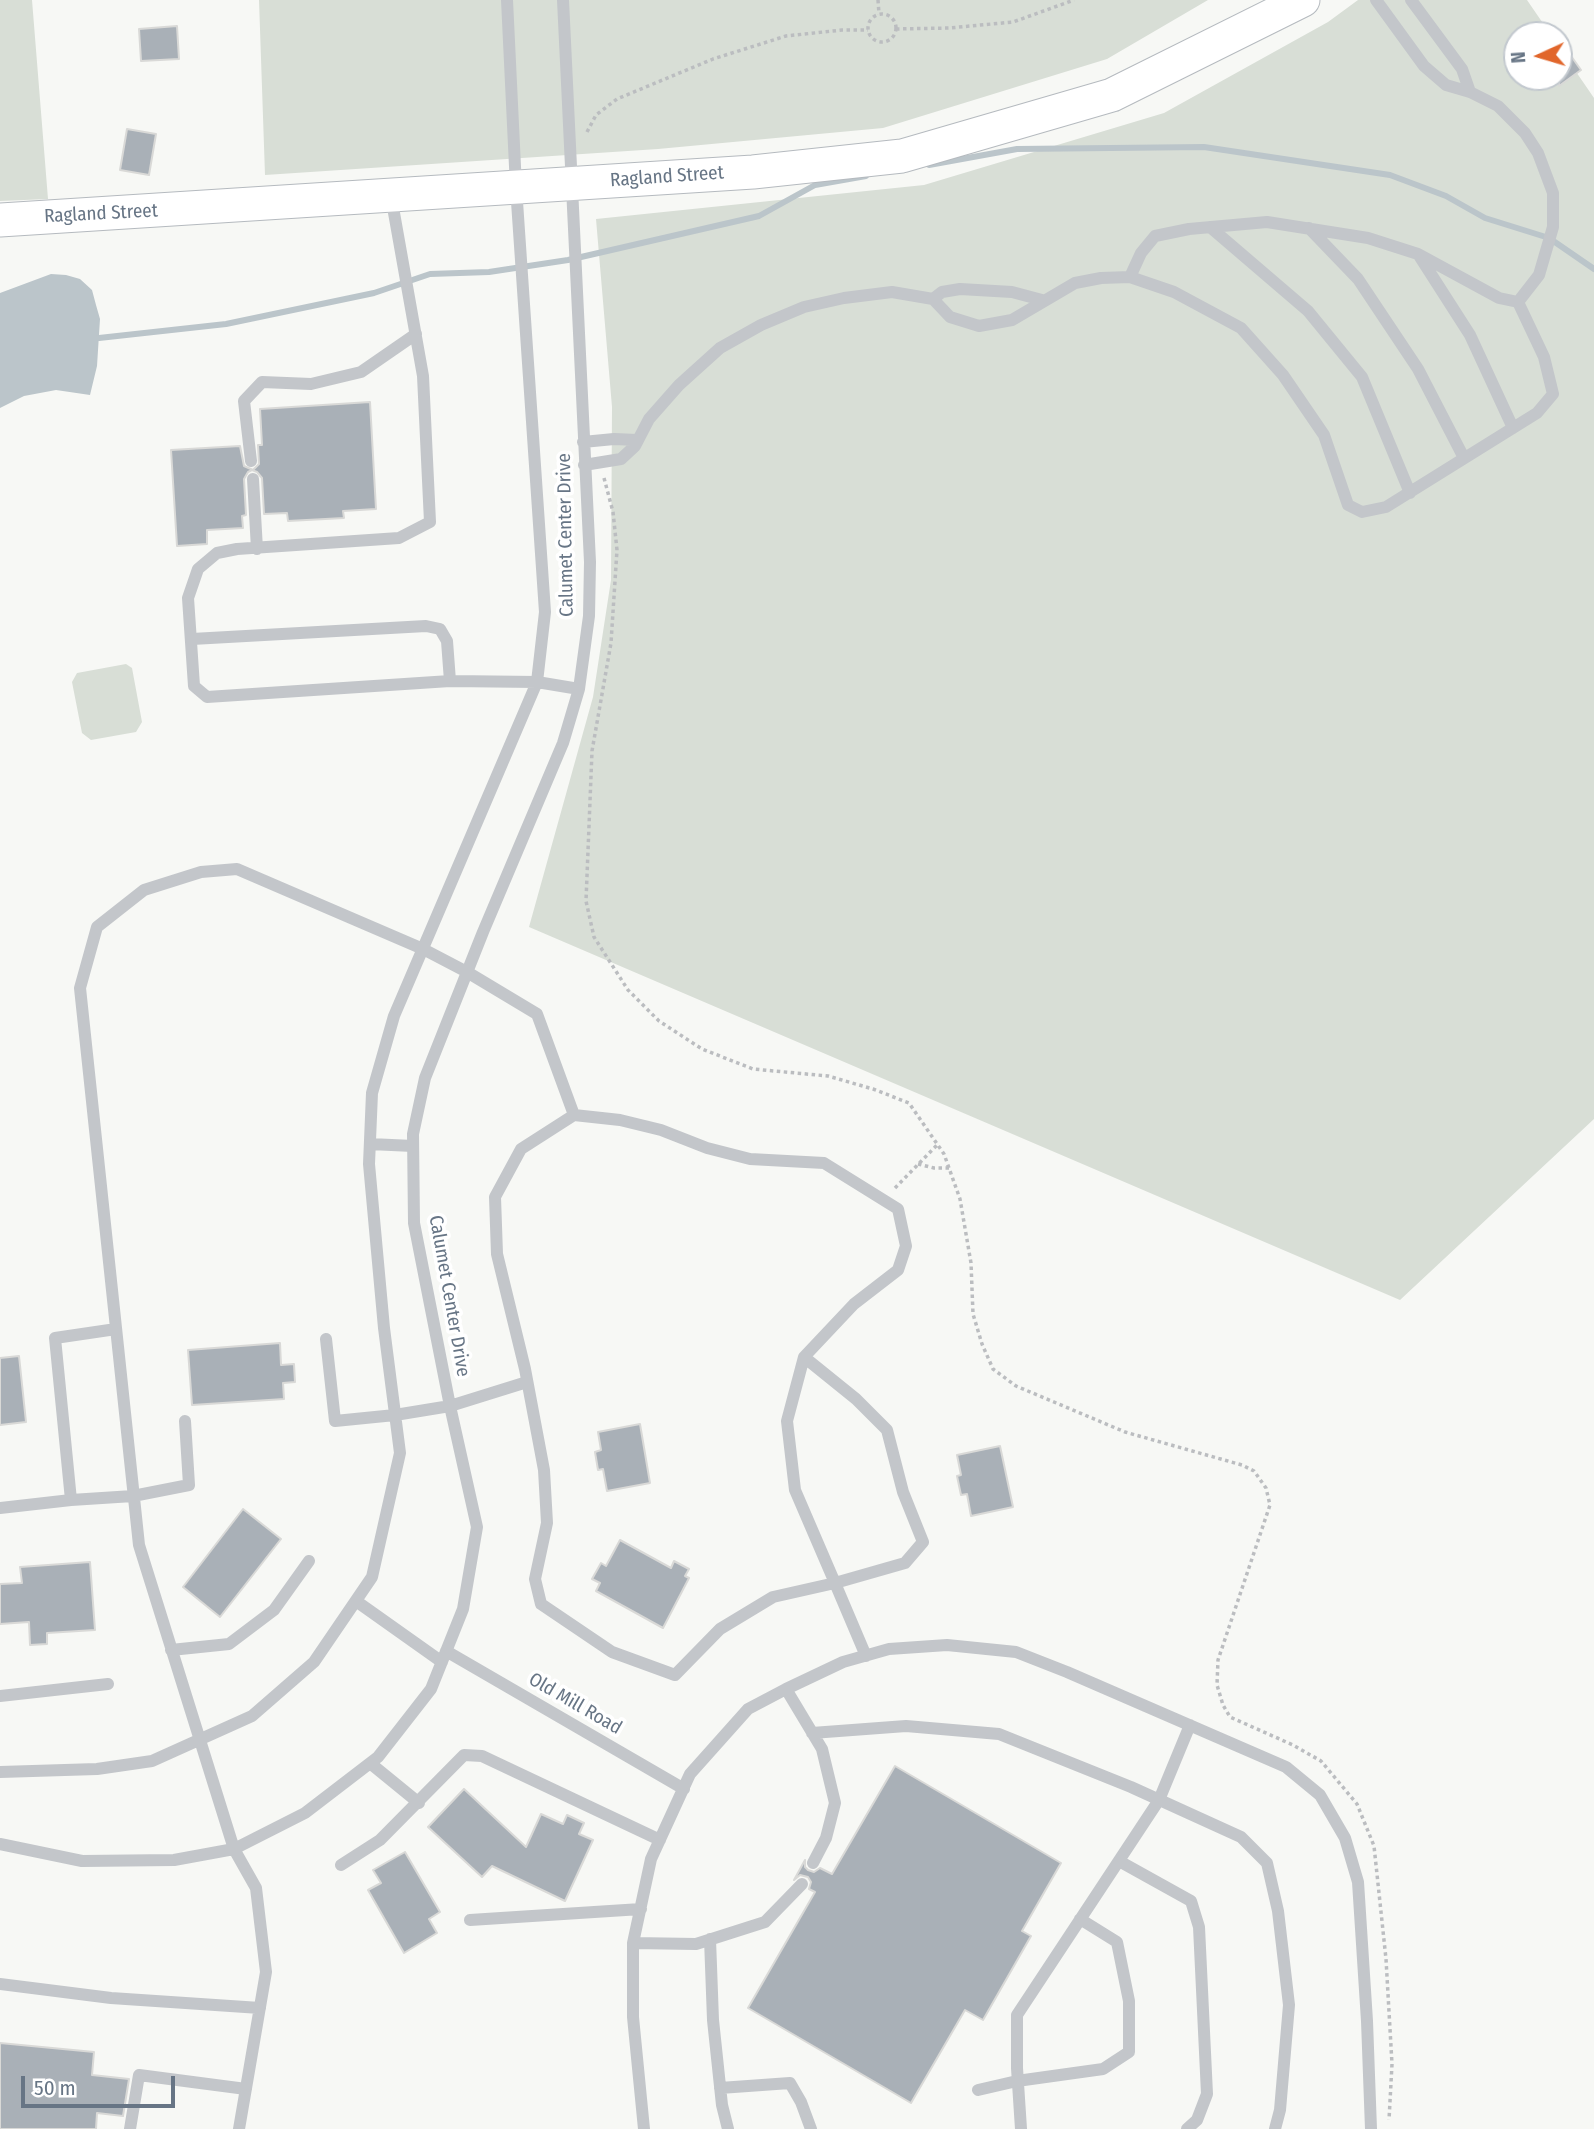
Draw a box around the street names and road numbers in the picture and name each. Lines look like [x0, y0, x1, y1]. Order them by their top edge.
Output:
street label: Ragland Street [609, 162, 725, 192]
street label: Ragland Street [44, 200, 158, 228]
street label: Calumet Center Drive [553, 453, 579, 617]
street label: Calumet Center Drive [424, 1214, 474, 1378]
street label: Old Mill Road [524, 1668, 626, 1740]

